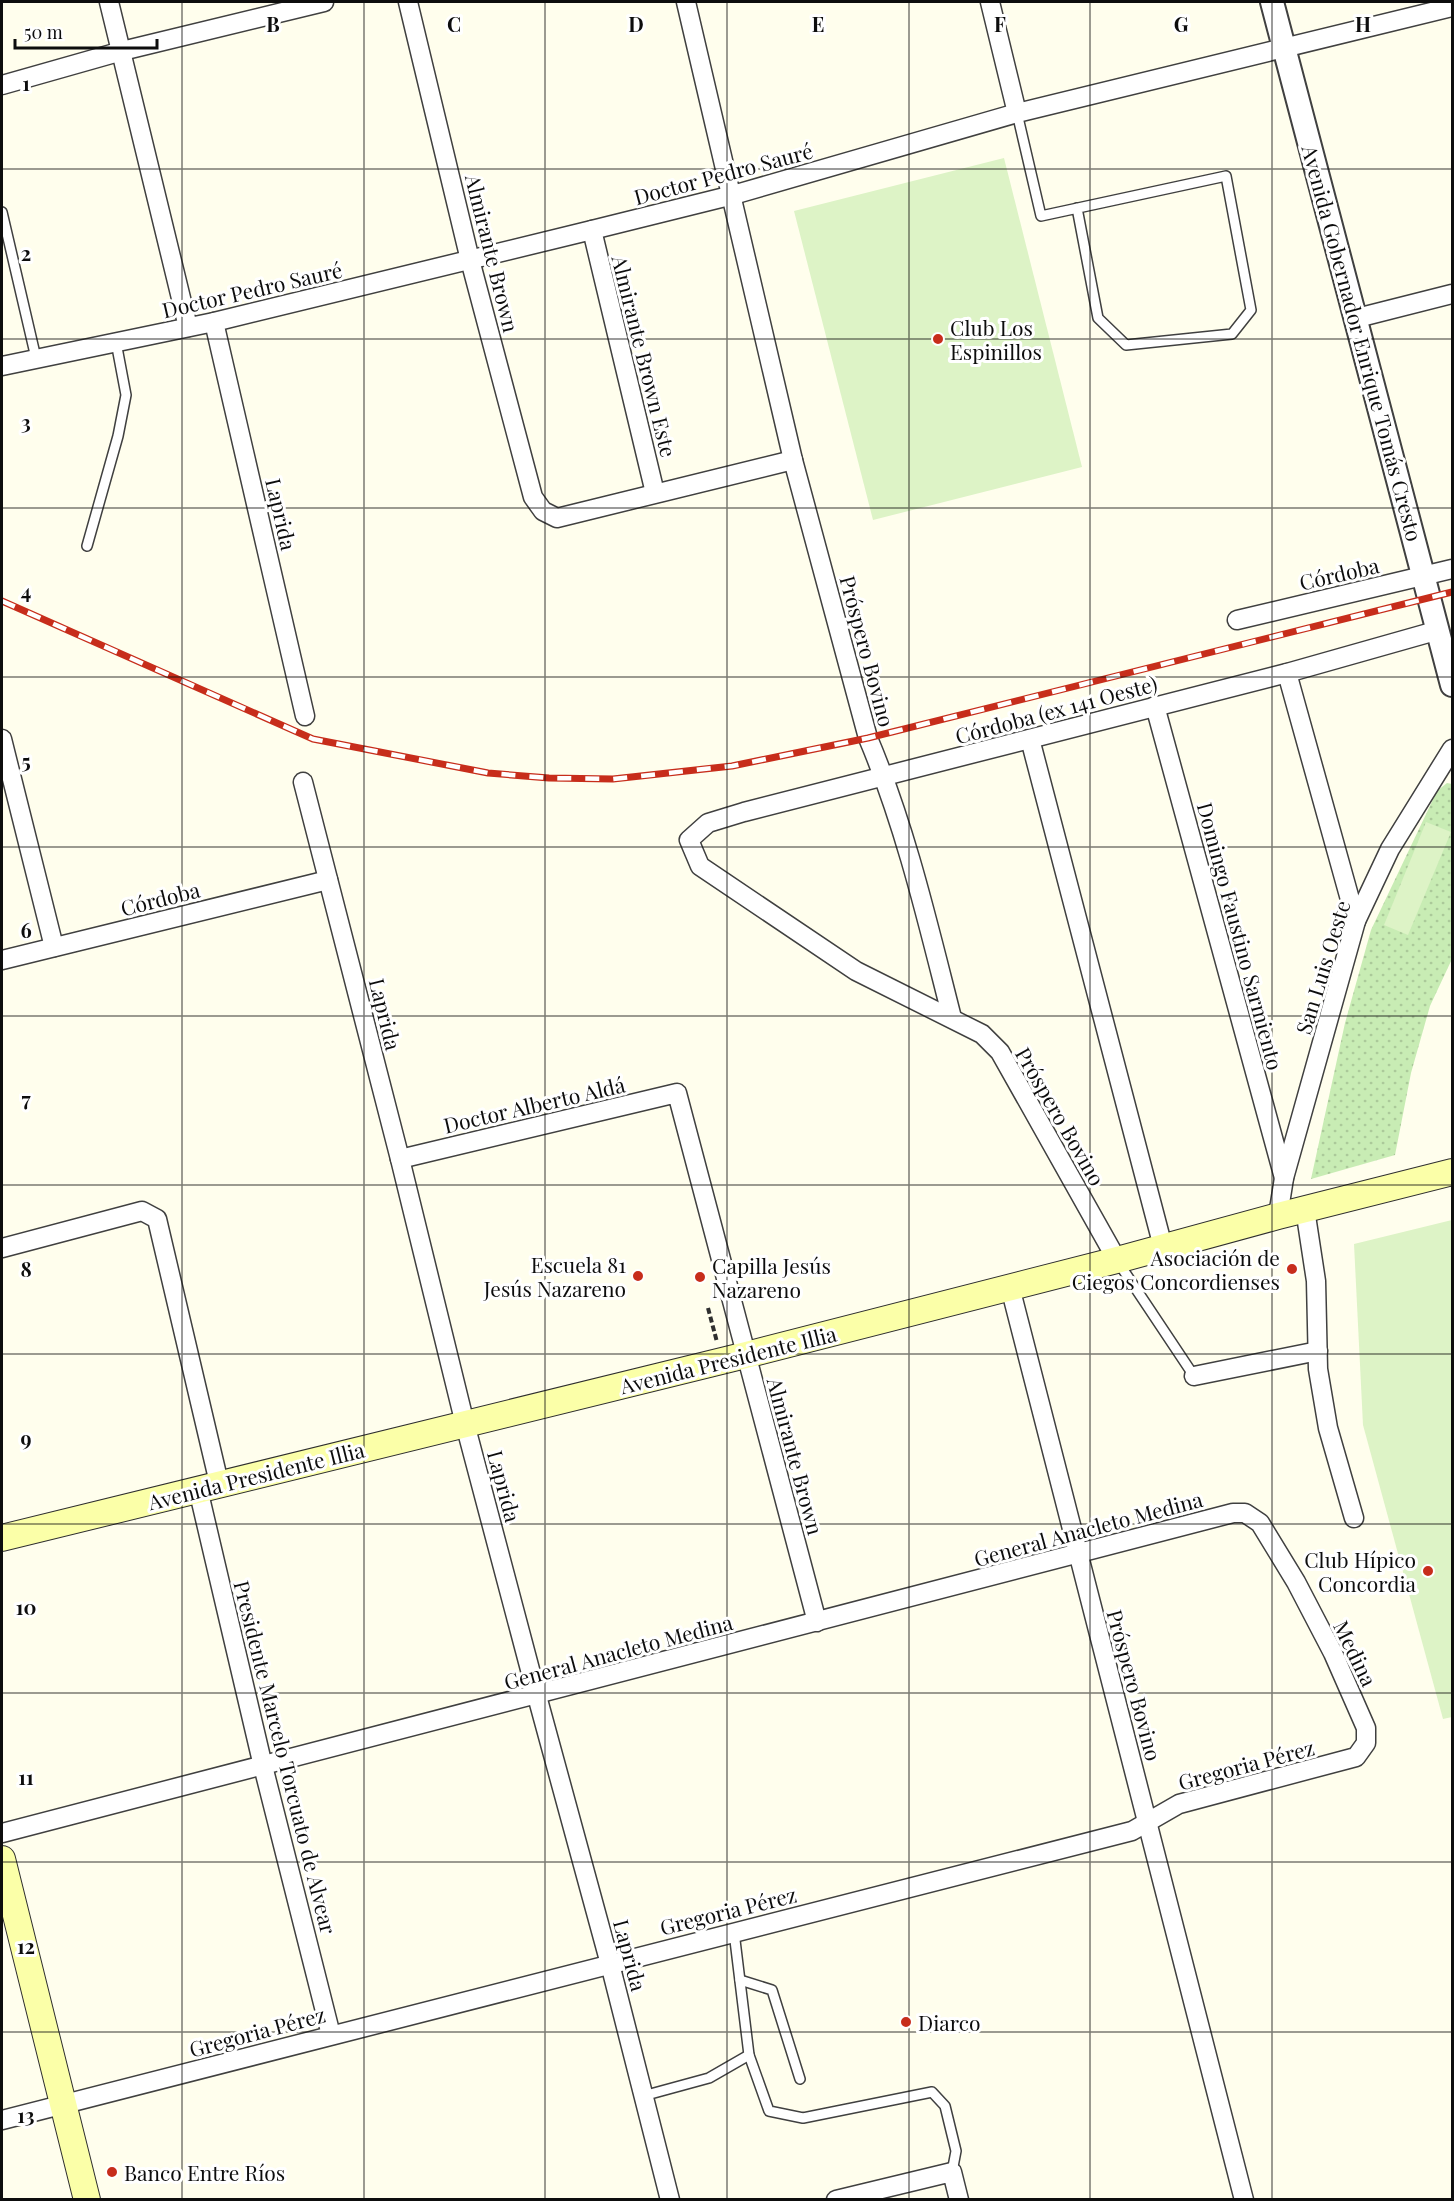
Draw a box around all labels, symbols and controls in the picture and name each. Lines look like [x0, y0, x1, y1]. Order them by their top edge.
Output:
text: B [266, 10, 280, 37]
text: C [447, 10, 461, 37]
text: D [628, 10, 644, 37]
text: E [812, 10, 824, 37]
text: F [994, 10, 1006, 37]
text: G [1174, 10, 1189, 37]
text: H [1355, 10, 1371, 37]
scale bar [15, 12, 158, 50]
text: 50 m [24, 20, 63, 44]
text: 1 [22, 69, 30, 96]
street label: Doctor Pedro Sauré [630, 136, 816, 210]
street label: Avenida Gobernador Enrique Tomás Cresto [1296, 141, 1429, 544]
street label: Almirante Brown [460, 170, 526, 335]
text: 2 [21, 239, 31, 266]
street label: Almirante Brown Este [606, 251, 684, 460]
street label: Doctor Pedro Sauré [159, 255, 345, 323]
place label: Club Los Espinillos [950, 313, 1042, 365]
marker: Club Los Espinillos [931, 332, 945, 346]
text: 3 [21, 408, 31, 435]
street label: Laprida [260, 475, 304, 553]
street label: Córdoba [1296, 550, 1382, 596]
street label: Próspero Bovino [834, 572, 902, 730]
text: 4 [21, 577, 31, 604]
street label: Córdoba (ex 141 Oeste) [952, 669, 1160, 749]
text: 5 [21, 747, 31, 774]
street label: Domingo Faustino Sarmiento [1192, 799, 1290, 1073]
street label: Córdoba [117, 875, 203, 921]
street label: San Luis Oeste [1288, 897, 1356, 1037]
text: 6 [20, 916, 32, 943]
street label: Laprida [364, 975, 409, 1053]
street label: Próspero Bovino [1010, 1042, 1112, 1190]
street label: Doctor Alberto Aldá [441, 1069, 628, 1138]
text: 7 [21, 1085, 31, 1112]
place label: Asociación de Ciegos Concordienses [1072, 1243, 1280, 1295]
place label: Escuela 81 Jesús Nazareno [483, 1250, 626, 1302]
place label: Capilla Jesús Nazareno [712, 1251, 831, 1303]
text: 8 [20, 1255, 32, 1282]
marker: Asociación de Ciegos Concordienses [1285, 1262, 1299, 1276]
marker: Escuela 81 Jesús Nazareno [631, 1269, 645, 1283]
marker: Capilla Jesús Nazareno [693, 1270, 707, 1284]
street label: Avenida Presidente Illia [616, 1318, 840, 1400]
street label: Almirante Brown [761, 1373, 831, 1538]
text: 9 [20, 1424, 32, 1451]
street label: Avenida Presidente Illia [144, 1434, 368, 1516]
street label: Laprida [482, 1447, 528, 1525]
street label: General Anacleto Medina [970, 1484, 1206, 1572]
place label: Club Hípico Concordia [1304, 1545, 1417, 1597]
marker: Club Hípico Concordia [1421, 1564, 1435, 1578]
street label: Presidente Marcelo Torcuato de Alvear [228, 1577, 344, 1937]
text: 10 [16, 1593, 36, 1620]
street label: Próspero Bovino [1101, 1606, 1169, 1764]
street label: General Anacleto Medina [500, 1607, 736, 1695]
street label: Medina [1328, 1615, 1384, 1691]
street label: Gregoria Pérez [1175, 1732, 1317, 1796]
text: 11 [18, 1763, 34, 1790]
street label: Gregoria Pérez [657, 1879, 799, 1941]
street label: Laprida [608, 1916, 654, 1994]
text: 12 [17, 1932, 35, 1959]
street label: Gregoria Pérez [186, 1999, 328, 2063]
place label: Diarco [918, 2008, 980, 2036]
marker: Diarco [899, 2015, 913, 2029]
text: 13 [17, 2101, 35, 2128]
place label: Banco Entre Ríos [124, 2158, 285, 2186]
marker: Banco Entre Ríos [105, 2165, 119, 2179]

